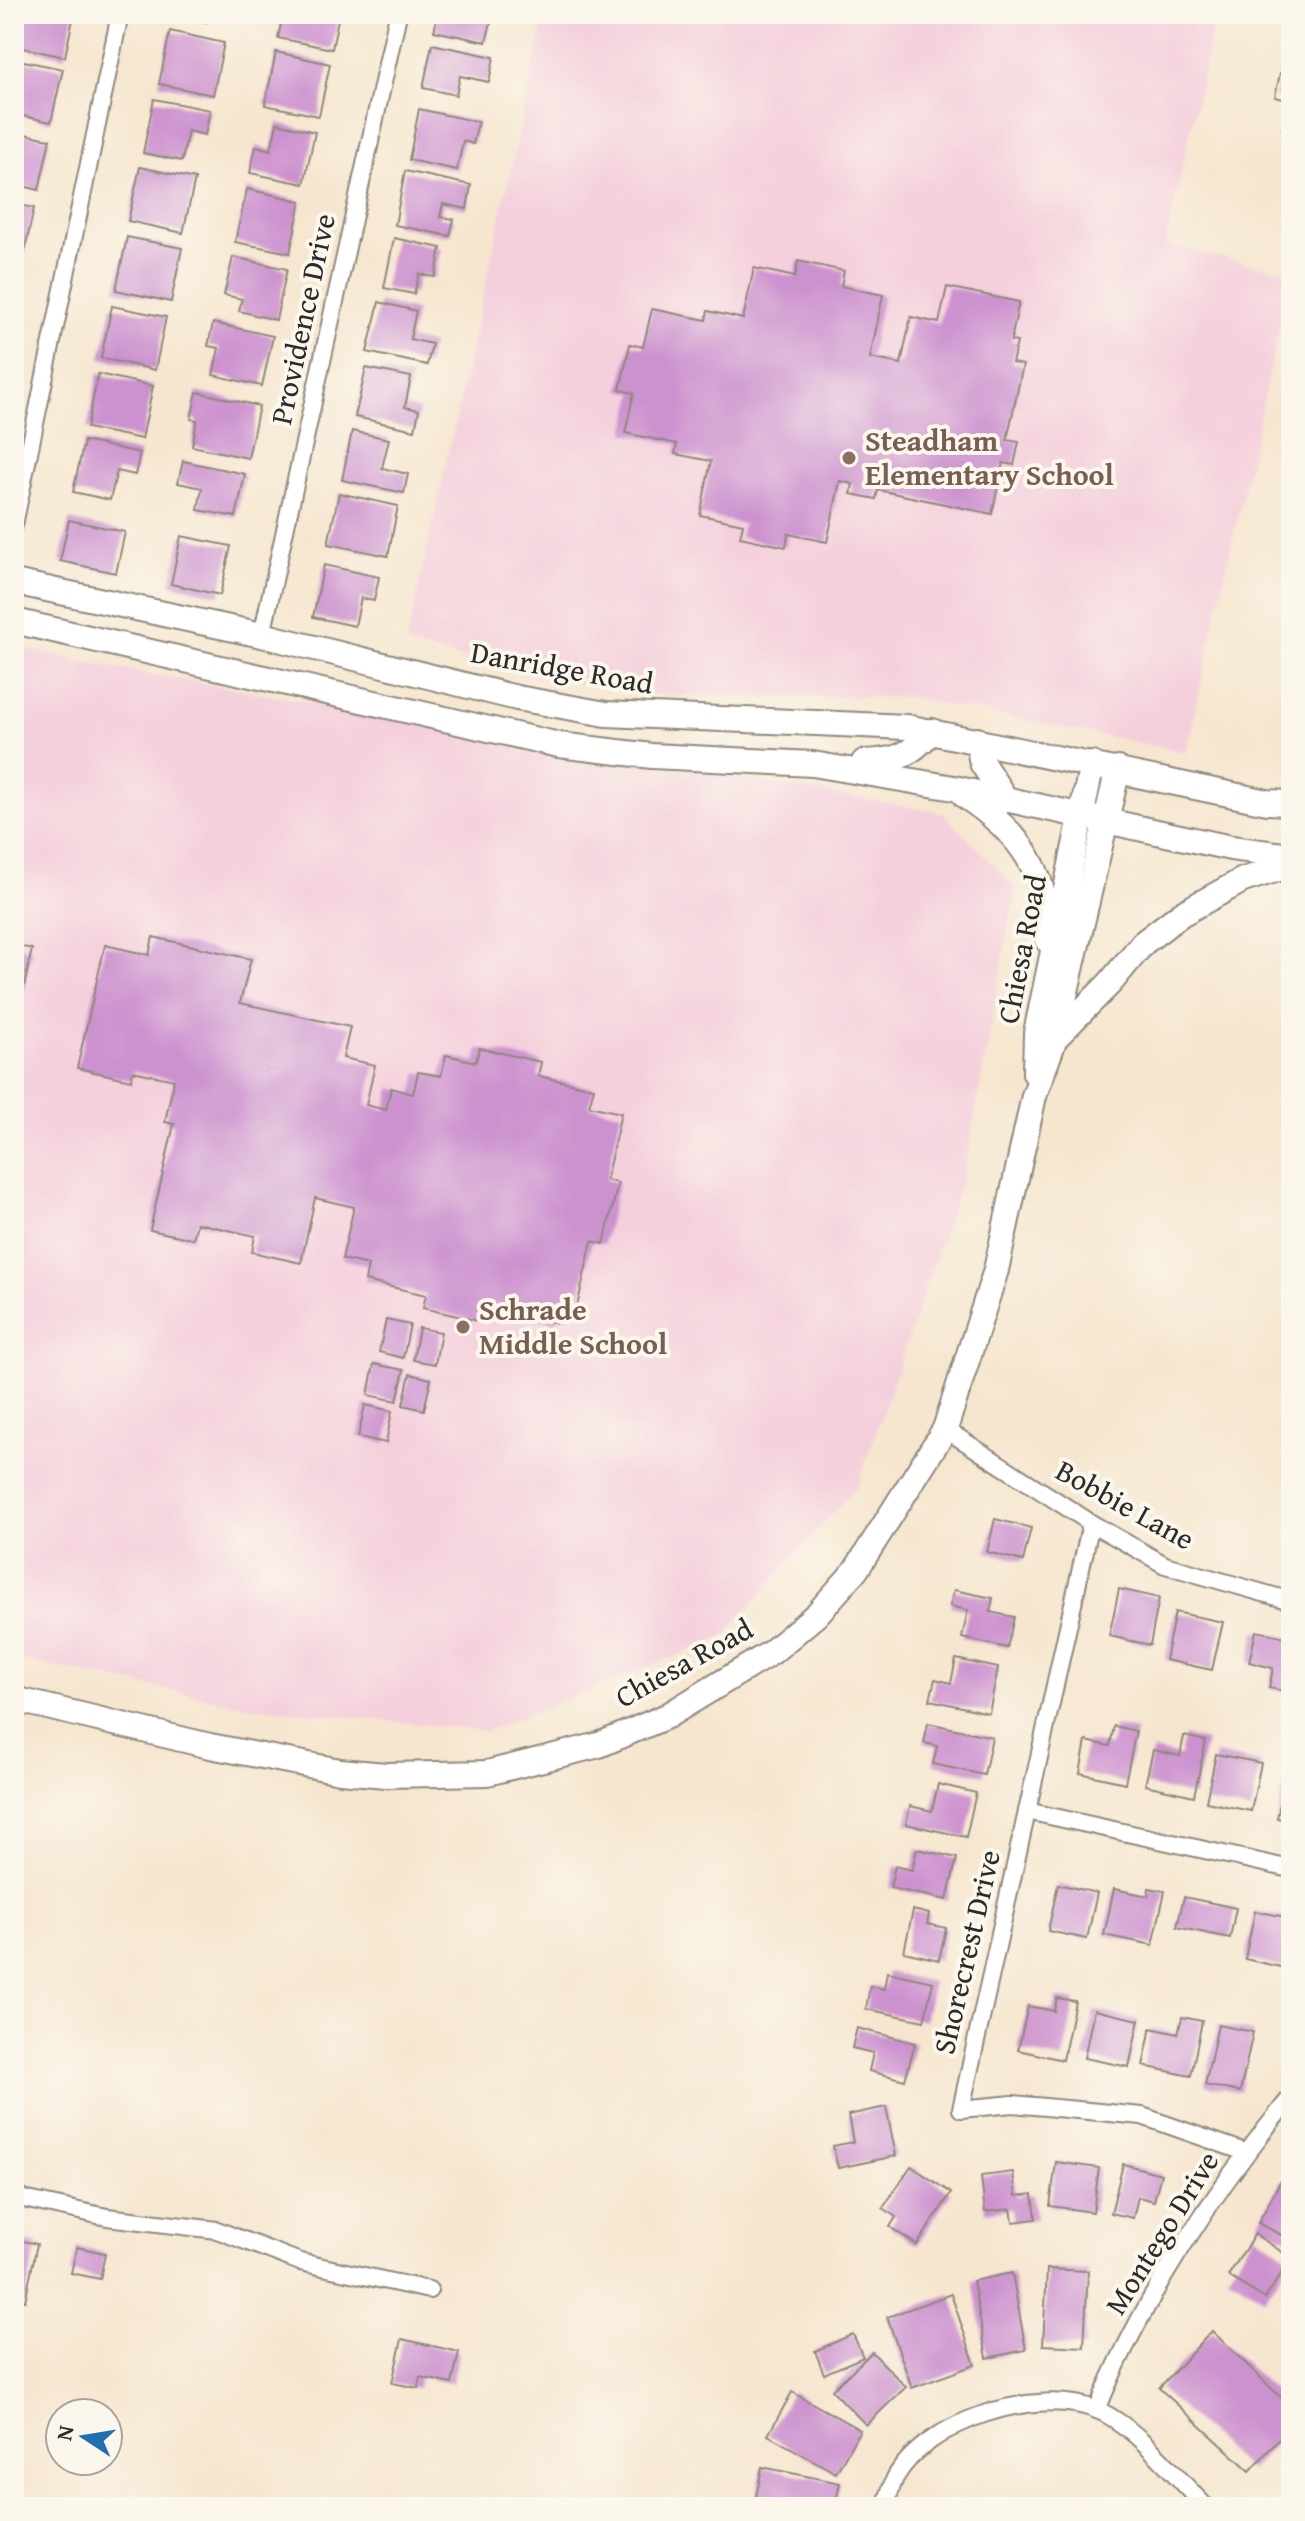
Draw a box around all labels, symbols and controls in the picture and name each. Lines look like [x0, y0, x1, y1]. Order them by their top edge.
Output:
street label: Providence Drive [258, 209, 346, 428]
place label: Steadham Elementary School [865, 418, 1114, 496]
marker: Steadham Elementary School [840, 449, 858, 467]
street label: Danridge Road [468, 629, 657, 705]
street label: Chiesa Road [985, 870, 1057, 1027]
place label: Schrade Middle School [479, 1287, 667, 1365]
marker: Schrade Middle School [454, 1318, 472, 1336]
street label: Bobbie Lane [1048, 1448, 1203, 1560]
street label: Chiesa Road [607, 1606, 760, 1718]
street label: Shorecrest Drive [921, 1845, 1011, 2058]
street label: Montego Drive [1093, 2142, 1229, 2323]
north arrow [44, 2397, 124, 2477]
text: N [47, 2422, 82, 2443]

